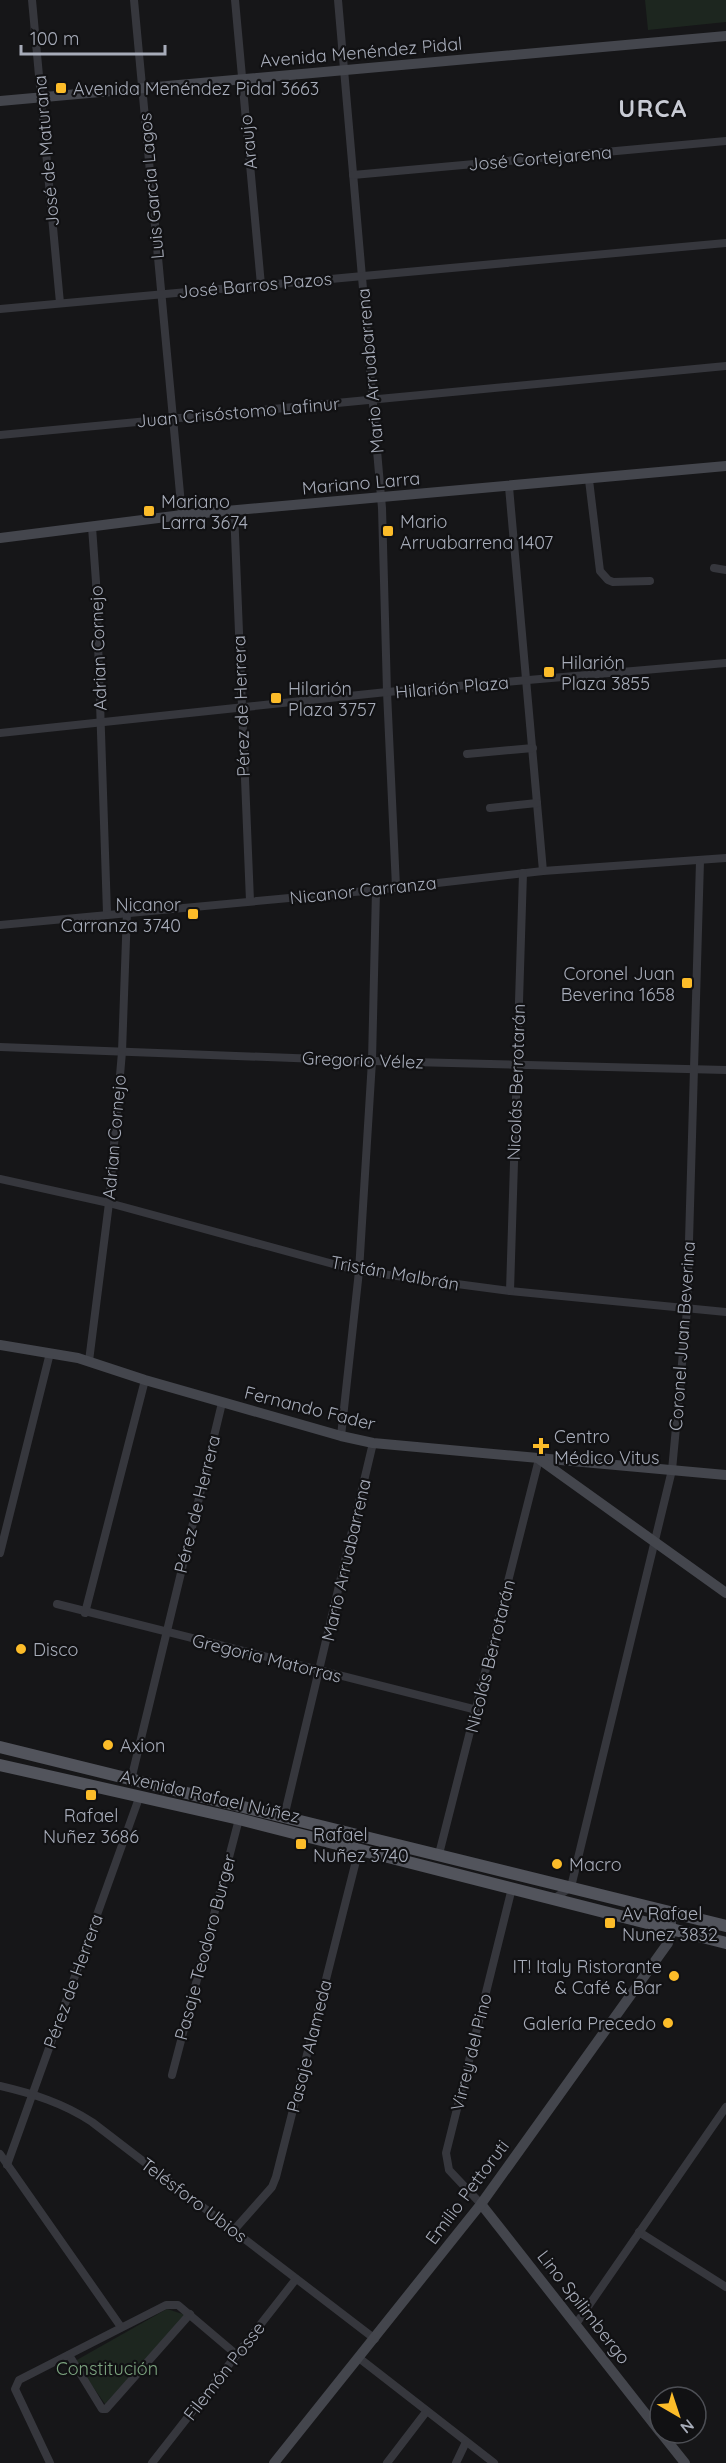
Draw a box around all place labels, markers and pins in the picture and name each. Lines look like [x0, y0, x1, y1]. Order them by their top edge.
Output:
place label: Avenida Menéndez Pidal 3663 [73, 77, 319, 100]
marker: Avenida Menéndez Pidal 3663 [54, 81, 68, 95]
place label: Mariano Larra 3674 [161, 490, 248, 534]
marker: Mariano Larra 3674 [142, 504, 156, 518]
place label: Mario Arruabarrena 1407 [400, 510, 553, 554]
marker: Mario Arruabarrena 1407 [381, 524, 395, 538]
place label: Hilarión Plaza 3855 [561, 651, 650, 695]
marker: Hilarión Plaza 3855 [542, 665, 556, 679]
place label: Hilarión Plaza 3757 [288, 677, 376, 721]
marker: Hilarión Plaza 3757 [269, 691, 283, 705]
place label: Nicanor Carranza 3740 [61, 893, 181, 937]
marker: Nicanor Carranza 3740 [186, 907, 200, 921]
place label: Coronel Juan Beverina 1658 [561, 962, 675, 1006]
marker: Coronel Juan Beverina 1658 [680, 976, 694, 990]
place label: Centro Médico Vitus [554, 1425, 660, 1469]
marker: Centro Médico Vitus [532, 1437, 550, 1455]
place label: Disco [33, 1638, 78, 1661]
marker: Disco [14, 1642, 28, 1656]
place label: Axion [120, 1734, 166, 1757]
marker: Axion [101, 1738, 115, 1752]
marker: Rafael Nuñez 3686 [84, 1788, 98, 1802]
place label: Rafael Nuñez 3686 [43, 1804, 139, 1848]
place label: Rafael Nuñez 3740 [313, 1823, 409, 1867]
marker: Rafael Nuñez 3740 [294, 1837, 308, 1851]
place label: Macro [569, 1853, 622, 1876]
marker: Macro [550, 1857, 564, 1871]
place label: Av Rafael Nunez 3832 [622, 1902, 718, 1946]
marker: Av Rafael Nunez 3832 [603, 1916, 617, 1930]
place label: IT! Italy Ristorante & Café & Bar [512, 1955, 662, 1999]
marker: IT! Italy Ristorante & Café & Bar [667, 1969, 681, 1983]
place label: Galería Precedo [523, 2012, 656, 2035]
marker: Galería Precedo [661, 2016, 675, 2030]

